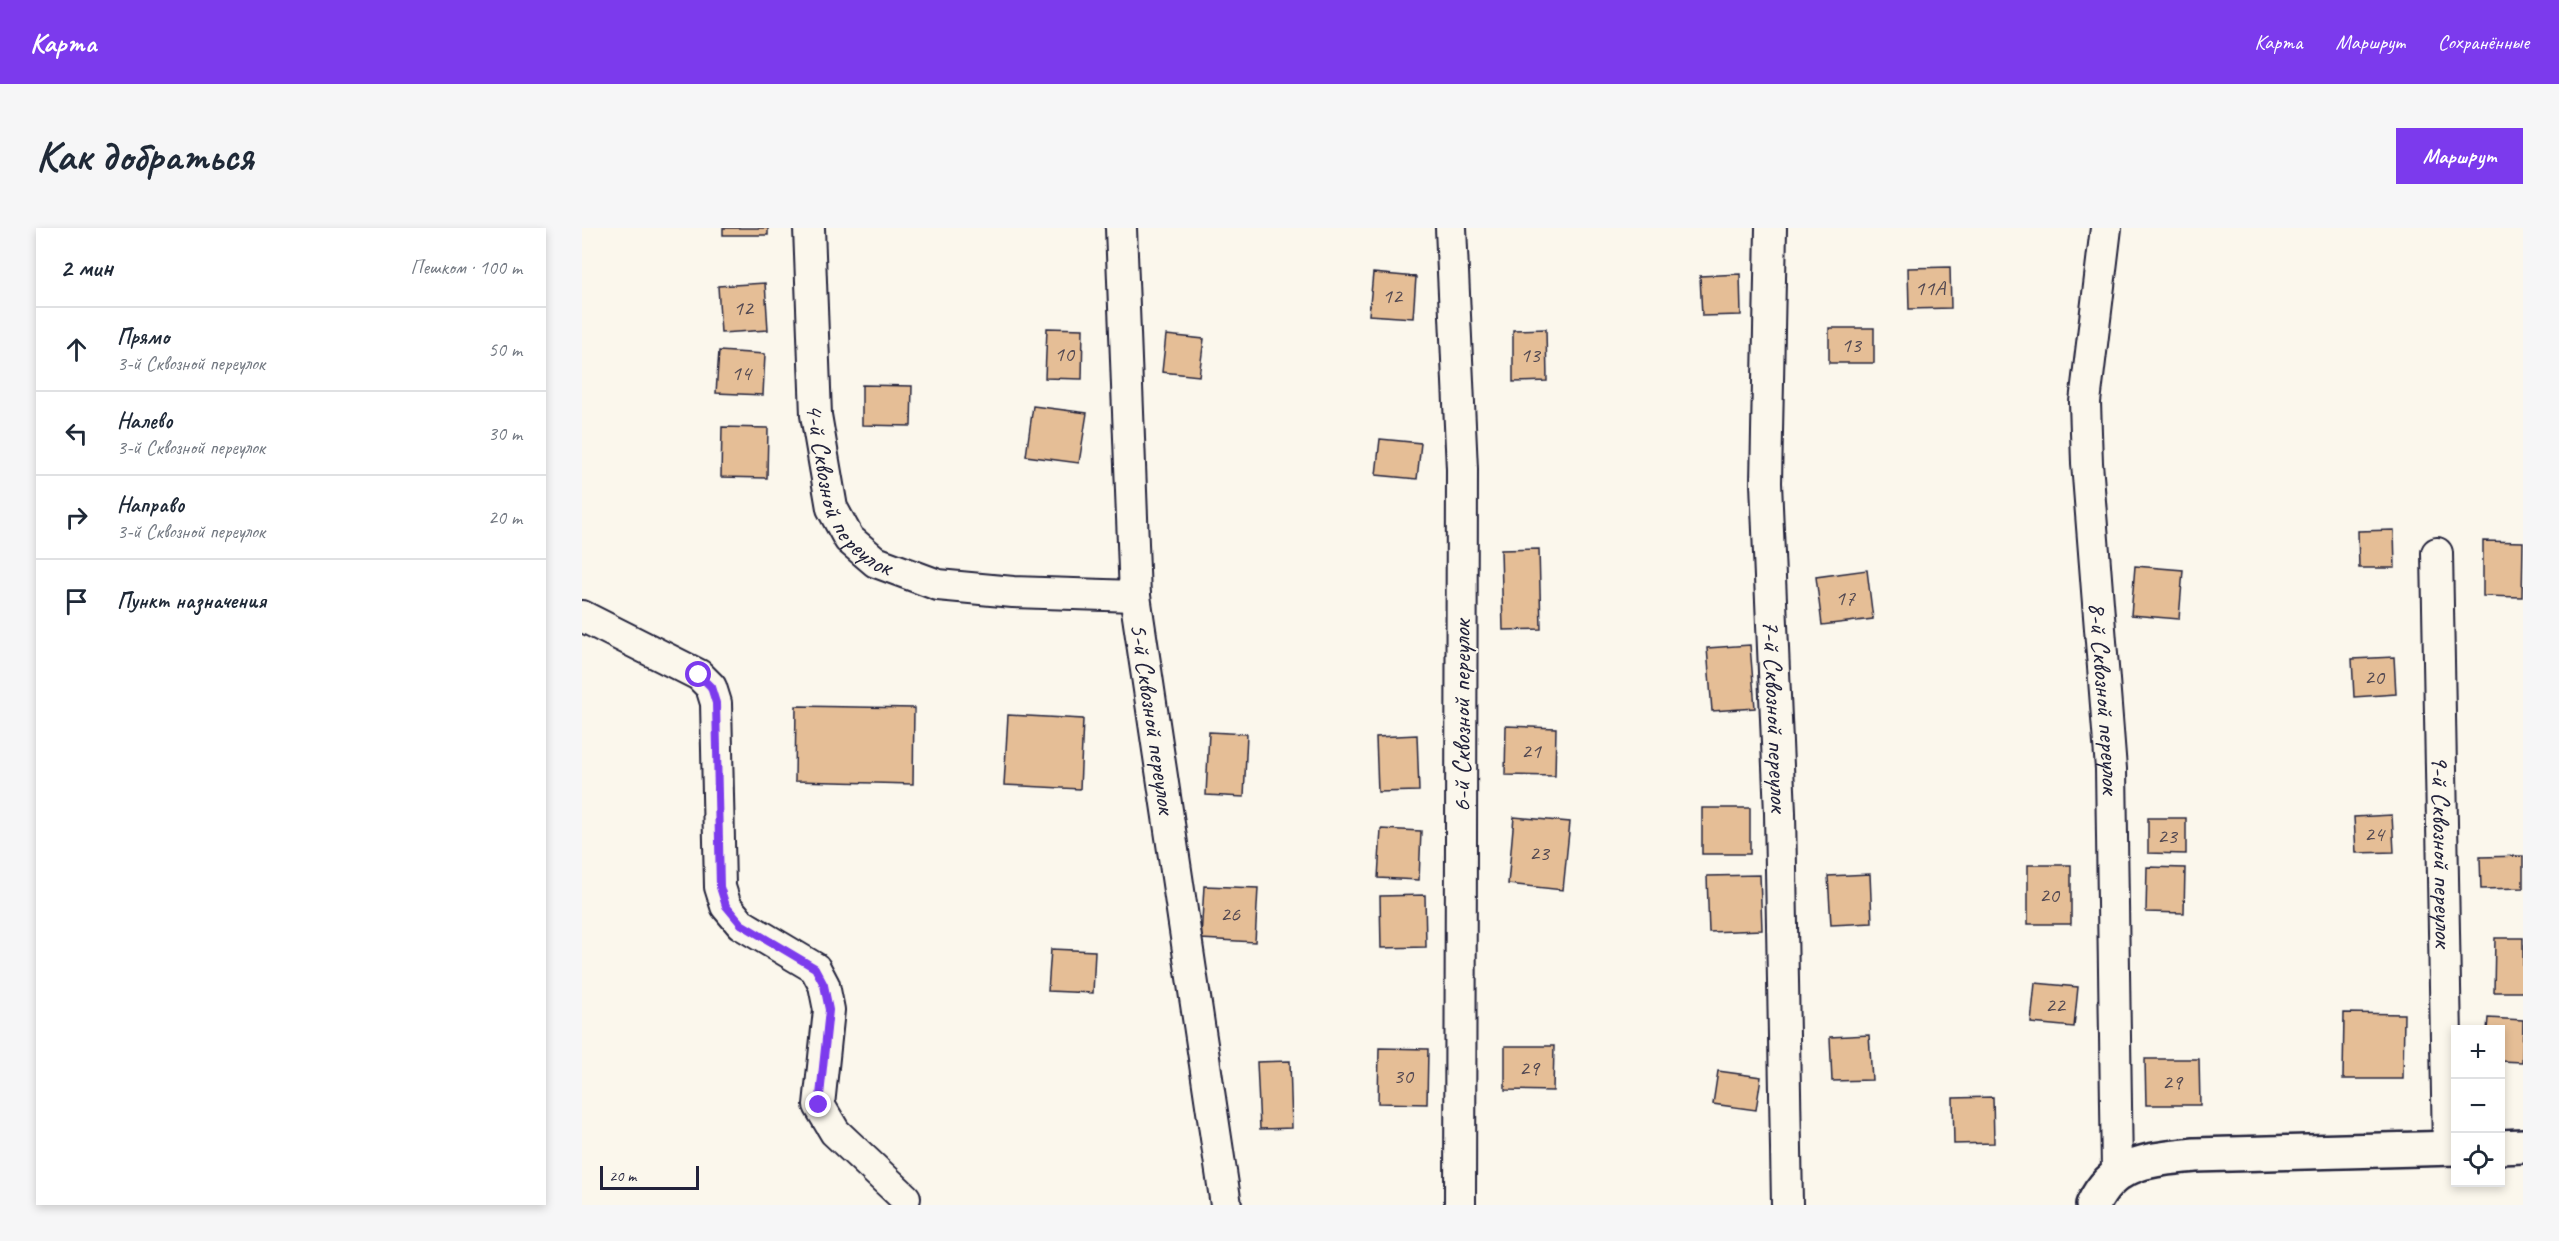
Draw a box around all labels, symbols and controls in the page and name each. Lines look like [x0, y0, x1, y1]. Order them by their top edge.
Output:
text: Карта [30, 25, 97, 60]
text: Карта [2254, 29, 2303, 55]
text: Маршрут [2336, 29, 2405, 55]
text: Сохранённые [2438, 29, 2529, 55]
button: Маршрут [2396, 128, 2523, 184]
text: Как добраться [36, 130, 253, 183]
text: 2 мин [60, 251, 113, 284]
text: Пешком · 100 m [410, 255, 522, 280]
house number: 11А [1915, 274, 1946, 302]
house number: 12 [1382, 282, 1404, 310]
house number: 12 [733, 294, 755, 322]
text: Прямо [117, 323, 169, 351]
house number: 13 [1841, 331, 1863, 359]
icon: ahead [60, 333, 93, 366]
text: 50 m [488, 337, 522, 362]
house number: 10 [1054, 340, 1076, 368]
house number: 13 [1520, 341, 1542, 369]
text: 3-й Сквозной переулок [117, 351, 265, 376]
house number: 14 [731, 359, 753, 387]
street label: 4-й Сквозной переулок [799, 403, 899, 584]
text: Налево [117, 407, 173, 435]
icon: left [60, 417, 93, 450]
text: 30 m [488, 421, 522, 446]
text: 3-й Сквозной переулок [117, 435, 265, 460]
text: Направо [117, 491, 184, 519]
icon: right [60, 501, 93, 534]
text: 20 m [488, 505, 522, 530]
text: 3-й Сквозной переулок [117, 519, 265, 544]
house number: 17 [1835, 584, 1856, 612]
icon: arrive [60, 585, 93, 618]
text: Пункт назначения [117, 587, 266, 615]
street label: 8-й Сквозной переулок [2081, 601, 2128, 797]
street label: 6-й Сквозной переулок [1445, 617, 1478, 812]
street label: 7-й Сквозной переулок [1755, 619, 1797, 815]
street label: 5-й Сквозной переулок [1123, 621, 1184, 818]
route start [685, 661, 711, 687]
house number: 20 [2364, 663, 2386, 691]
house number: 21 [1521, 737, 1542, 765]
street label: 9-й Сквозной переулок [2424, 754, 2461, 950]
house number: 24 [2364, 820, 2386, 848]
house number: 23 [2157, 822, 2179, 850]
house number: 23 [1529, 839, 1551, 867]
house number: 20 [2039, 881, 2061, 909]
house number: 26 [1220, 900, 1241, 928]
house number: 22 [2045, 991, 2067, 1019]
map controls [2451, 1025, 2505, 1187]
button: + [2451, 1025, 2505, 1079]
house number: 29 [1519, 1054, 1541, 1082]
house number: 30 [1393, 1062, 1415, 1090]
house number: 29 [2162, 1068, 2184, 1096]
button: − [2451, 1079, 2505, 1133]
route end [805, 1091, 831, 1117]
button: locate [2451, 1133, 2505, 1187]
scale bar [600, 1163, 699, 1190]
text: 20 m [609, 1166, 636, 1186]

